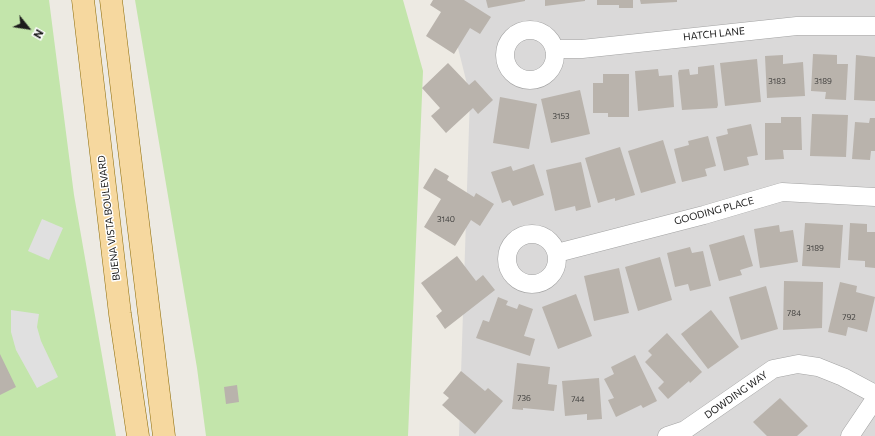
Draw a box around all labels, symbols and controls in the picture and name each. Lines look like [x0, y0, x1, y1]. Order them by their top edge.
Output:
north arrow [8, 8, 48, 48]
street label: HATCH LANE [683, 25, 745, 43]
text: N [31, 27, 47, 41]
house number: 3183 [768, 76, 786, 86]
house number: 3189 [814, 76, 832, 86]
house number: 3153 [552, 111, 570, 121]
street label: BUENA VISTA BOULEVARD [95, 154, 123, 282]
street label: GOODING PLACE [673, 195, 755, 227]
house number: 3140 [437, 214, 455, 224]
house number: 3189 [806, 243, 824, 253]
house number: 784 [787, 308, 801, 318]
house number: 792 [842, 312, 856, 322]
street label: DOWDING WAY [702, 369, 770, 421]
house number: 736 [517, 393, 531, 403]
house number: 744 [571, 394, 585, 404]

